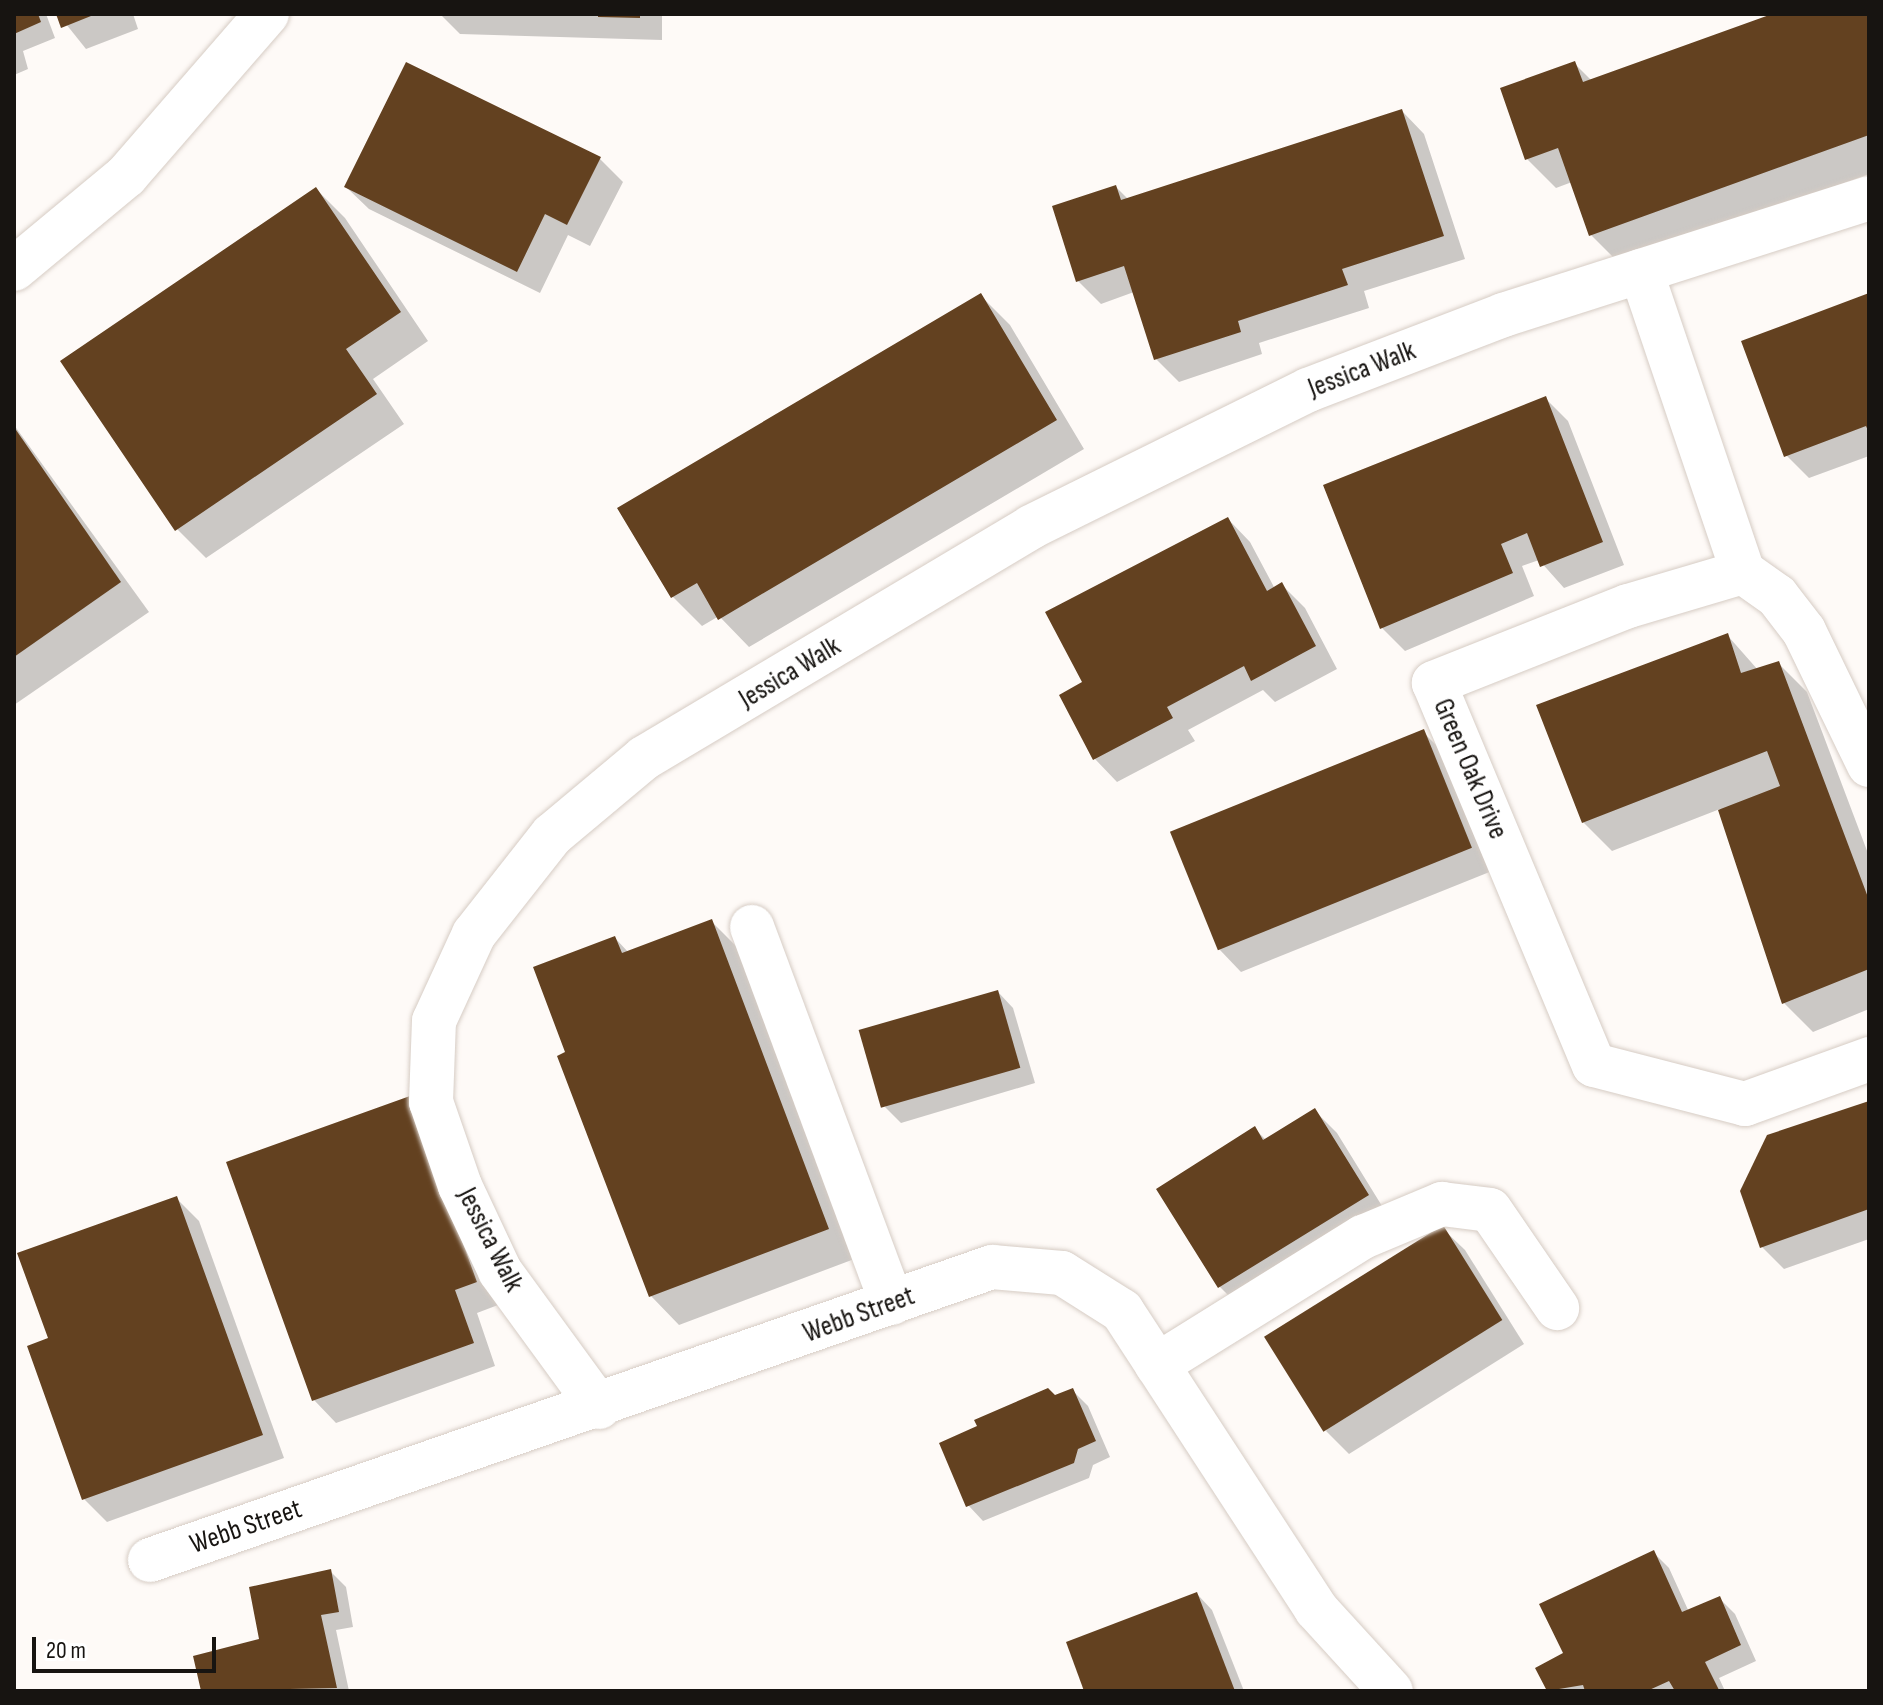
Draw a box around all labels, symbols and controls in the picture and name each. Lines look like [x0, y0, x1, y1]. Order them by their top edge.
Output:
street label: Jessica Walk [1304, 334, 1420, 406]
street label: Jessica Walk [733, 630, 847, 716]
street label: Green Oak Drive [1425, 694, 1515, 844]
street label: Jessica Walk [450, 1182, 530, 1298]
street label: Webb Street [799, 1279, 919, 1351]
street label: Webb Street [186, 1492, 306, 1562]
scale bar [36, 1621, 220, 1671]
text: 20 m [46, 1636, 86, 1665]

